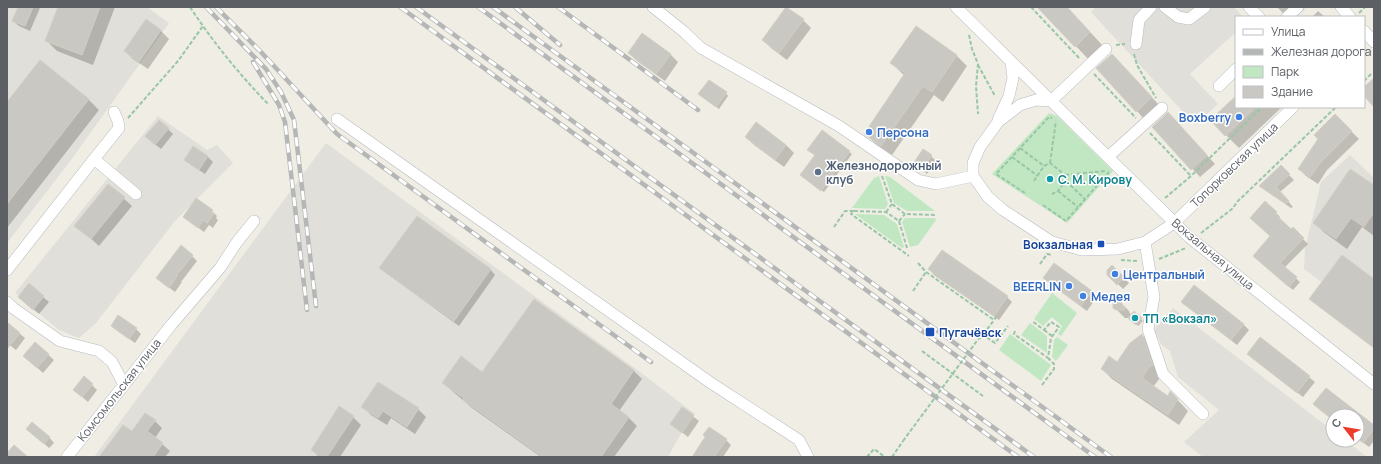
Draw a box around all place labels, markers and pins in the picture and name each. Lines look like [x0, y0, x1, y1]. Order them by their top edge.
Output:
place label: Boxberry [1179, 109, 1231, 126]
marker: Boxberry [1234, 112, 1244, 122]
place label: Персона [877, 124, 929, 141]
marker: Персона [864, 127, 874, 137]
place label: Железнодорожный клуб [826, 157, 942, 188]
marker: Железнодорожный клуб [813, 167, 823, 177]
place label: С. М. Кирову [1058, 171, 1132, 188]
marker: С. М. Кирову [1045, 174, 1055, 184]
place label: Вокзальная [1023, 236, 1093, 253]
marker: Вокзальная [1096, 239, 1106, 249]
place label: Центральный [1123, 266, 1205, 283]
marker: Центральный [1110, 269, 1120, 279]
place label: BEERLIN [1013, 278, 1061, 295]
marker: BEERLIN [1064, 281, 1074, 291]
place label: Медея [1091, 288, 1130, 305]
marker: Медея [1078, 291, 1088, 301]
place label: ТП «Вокзал» [1143, 310, 1217, 327]
marker: ТП «Вокзал» [1130, 313, 1140, 323]
place label: Пугачёвск [939, 324, 1002, 341]
marker: Пугачёвск [924, 326, 936, 338]

